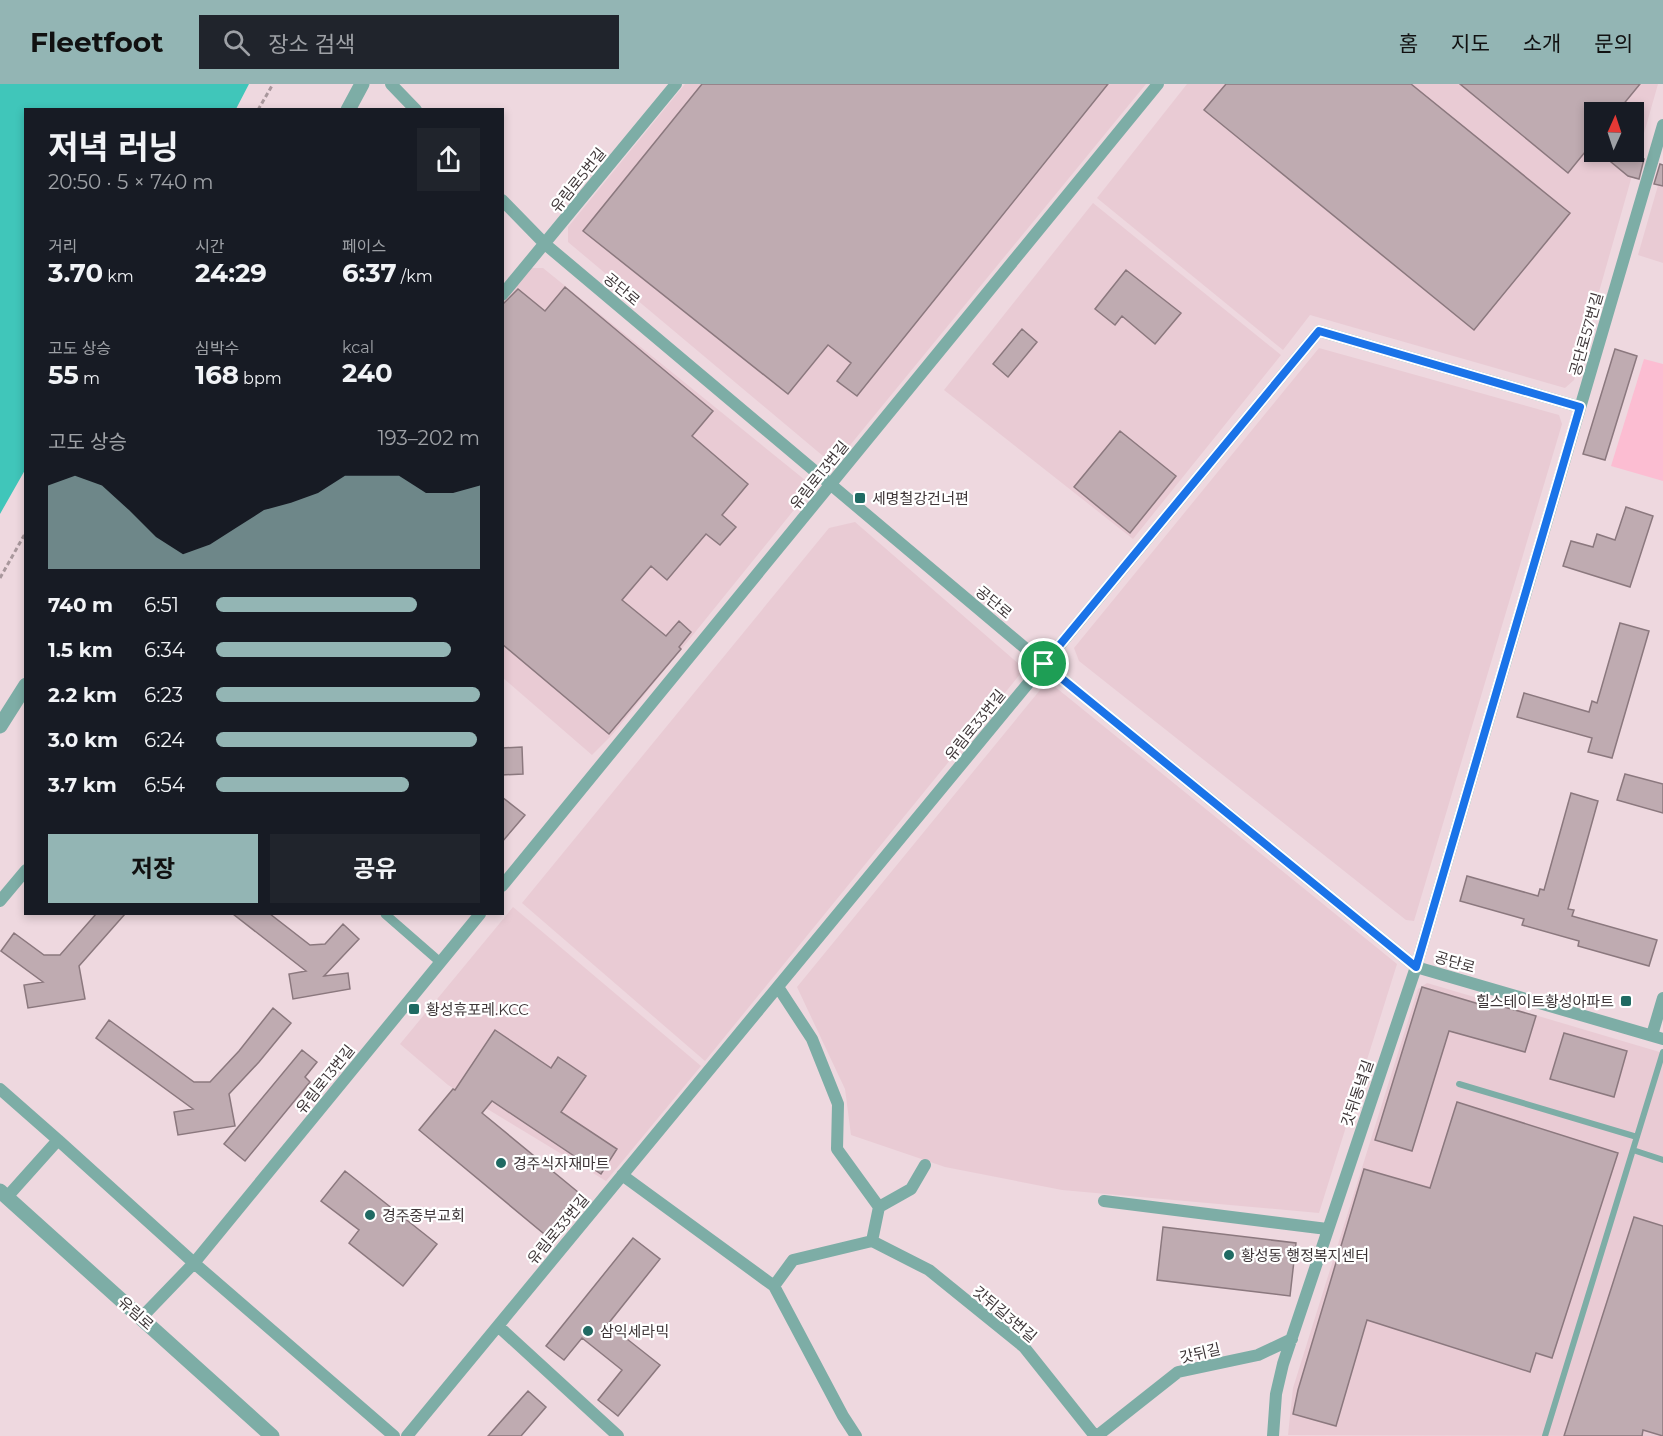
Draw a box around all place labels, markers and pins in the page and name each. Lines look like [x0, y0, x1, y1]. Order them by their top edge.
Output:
place label: 세명철강건너편 [872, 489, 969, 508]
marker: 세명철강건너편 [853, 491, 867, 505]
pin [1018, 638, 1069, 689]
place label: 힐스테이트황성아파트 [1476, 992, 1614, 1011]
marker: 힐스테이트황성아파트 [1619, 994, 1633, 1008]
place label: 황성휴포레.KCC [426, 1000, 529, 1019]
marker: 황성휴포레.KCC [407, 1002, 421, 1016]
place label: 경주식자재마트 [513, 1154, 610, 1173]
marker: 경주식자재마트 [494, 1156, 508, 1170]
place label: 경주중부교회 [382, 1206, 465, 1225]
marker: 경주중부교회 [363, 1208, 377, 1222]
place label: 황성동 행정복지센터 [1241, 1246, 1369, 1265]
marker: 황성동 행정복지센터 [1222, 1248, 1236, 1262]
place label: 삼익세라믹 [600, 1322, 669, 1341]
marker: 삼익세라믹 [581, 1324, 595, 1338]

